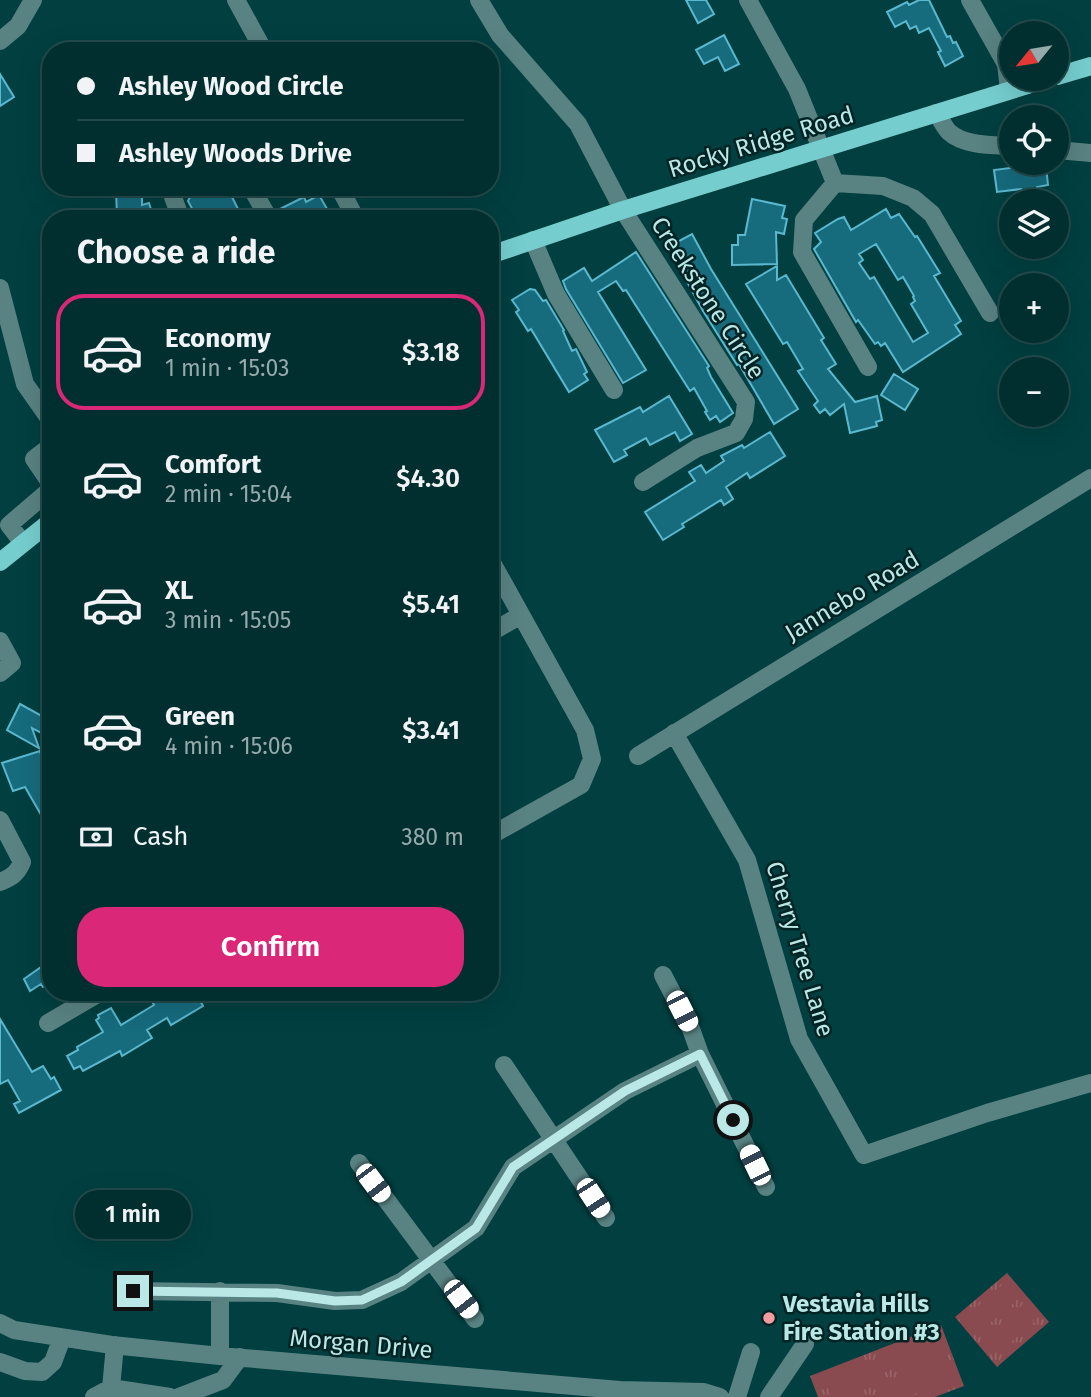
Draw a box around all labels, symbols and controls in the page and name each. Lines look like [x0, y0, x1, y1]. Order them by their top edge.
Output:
north arrow [999, 21, 1069, 91]
map controls [999, 21, 1069, 427]
text: Ashley Wood Circle [119, 71, 343, 102]
street label: Rocky Ridge Road [665, 100, 857, 184]
button: locate [999, 105, 1069, 175]
text: Ashley Woods Drive [119, 138, 352, 169]
button: layers [999, 189, 1069, 259]
street label: Creekstone Circle [645, 212, 771, 384]
text: Choose a ride [77, 233, 275, 271]
button: + [999, 273, 1069, 343]
icon: car [81, 321, 144, 384]
text: Economy [165, 323, 271, 354]
text: $3.18 [402, 337, 460, 368]
text: 1 min · 15:03 [165, 354, 290, 382]
button: − [999, 357, 1069, 427]
icon: car [81, 447, 144, 510]
text: Comfort [165, 449, 261, 480]
text: $4.30 [396, 463, 460, 494]
text: 2 min · 15:04 [165, 480, 292, 508]
street label: Jannebo Road [780, 545, 924, 647]
icon: car [81, 573, 144, 636]
text: XL [165, 575, 193, 606]
text: $5.41 [402, 589, 460, 620]
text: 3 min · 15:05 [165, 606, 291, 634]
icon: car [81, 699, 144, 762]
text: Green [165, 701, 235, 732]
text: $3.41 [402, 715, 460, 746]
text: 4 min · 15:06 [165, 732, 293, 760]
icon: cash [77, 818, 115, 856]
text: Cash [133, 821, 189, 852]
text: 380 m [401, 823, 464, 851]
street label: Cherry Tree Lane [760, 858, 840, 1040]
button: Confirm [77, 907, 464, 987]
car [664, 988, 701, 1034]
route start [717, 1104, 749, 1136]
car [737, 1142, 774, 1188]
car [352, 1160, 395, 1206]
car [573, 1175, 614, 1221]
callout: 1 min [75, 1190, 191, 1238]
text: 1 min [105, 1200, 161, 1228]
route end [117, 1275, 149, 1307]
car [440, 1276, 483, 1322]
place label: Vestavia Hills Fire Station #3 [782, 1290, 940, 1346]
marker: Vestavia Hills Fire Station #3 [761, 1310, 777, 1326]
street label: Morgan Drive [288, 1324, 434, 1364]

